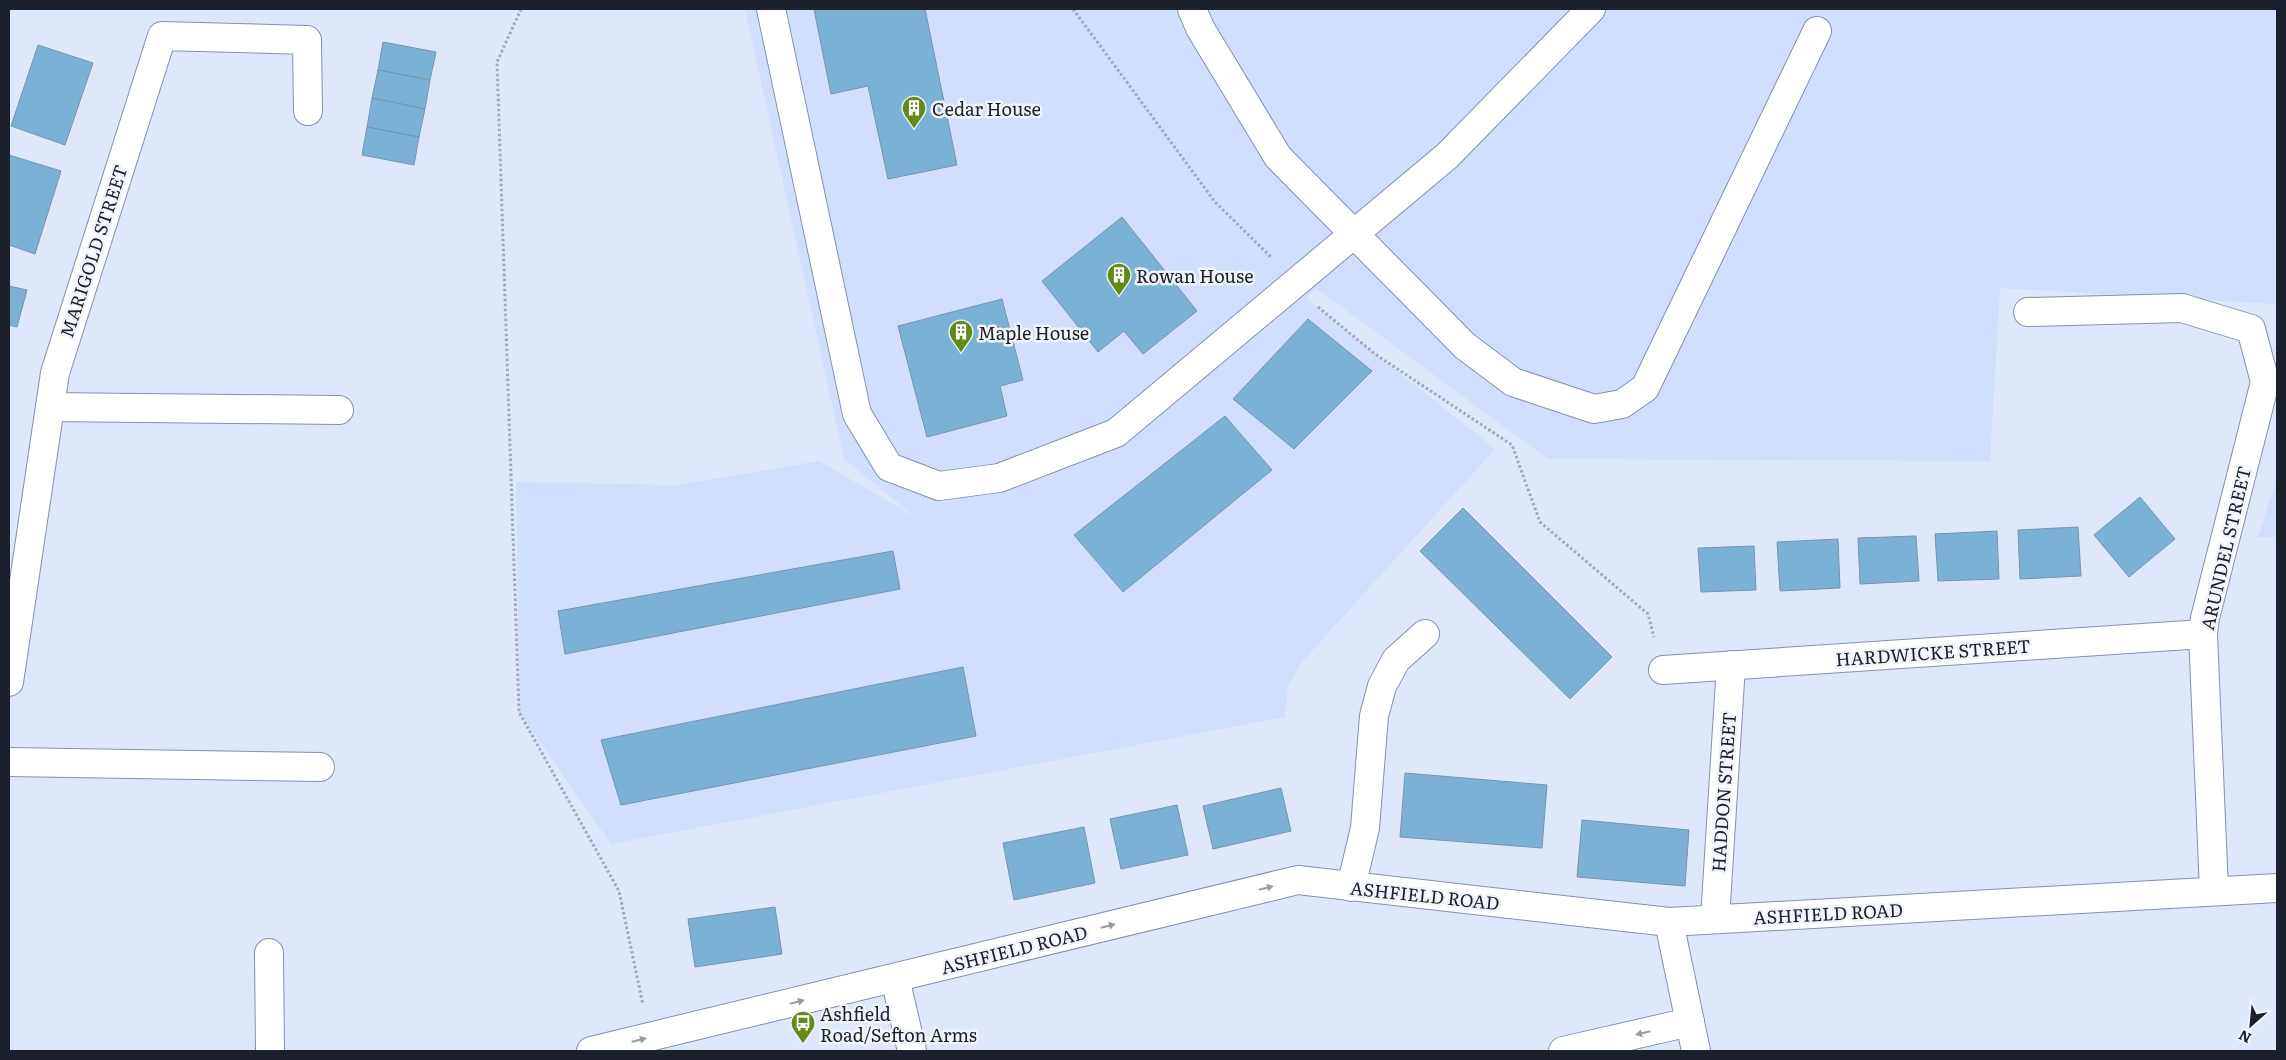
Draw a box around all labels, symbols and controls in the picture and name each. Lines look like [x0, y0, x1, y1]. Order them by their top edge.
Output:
building icon: Cedar House [901, 95, 927, 129]
place label: Cedar House [932, 95, 1041, 122]
street label: MARIGOLD STREET [52, 161, 134, 341]
building icon: Rowan House [1106, 262, 1132, 296]
place label: Rowan House [1136, 262, 1254, 289]
building icon: Maple House [948, 319, 974, 353]
place label: Maple House [978, 319, 1089, 346]
street label: ARUNDEL STREET [2193, 463, 2257, 633]
street label: HARDWICKE STREET [1835, 632, 2031, 672]
street label: HADDON STREET [1704, 711, 1742, 873]
street label: ASHFIELD ROAD [1349, 874, 1501, 916]
one-way arrow [1258, 884, 1273, 892]
street label: ASHFIELD ROAD [1752, 896, 1904, 930]
street label: ASHFIELD ROAD [938, 918, 1090, 980]
one-way arrow [1100, 922, 1115, 930]
one-way arrow [789, 998, 804, 1006]
place label: Ashfield Road/Sefton Arms [820, 1000, 977, 1048]
north arrow [2226, 1000, 2276, 1050]
bus stop icon: Ashfield Road/Sefton Arms [790, 1010, 816, 1044]
text: N [2235, 1026, 2254, 1049]
one-way arrow [1635, 1029, 1650, 1037]
one-way arrow [631, 1036, 646, 1044]

